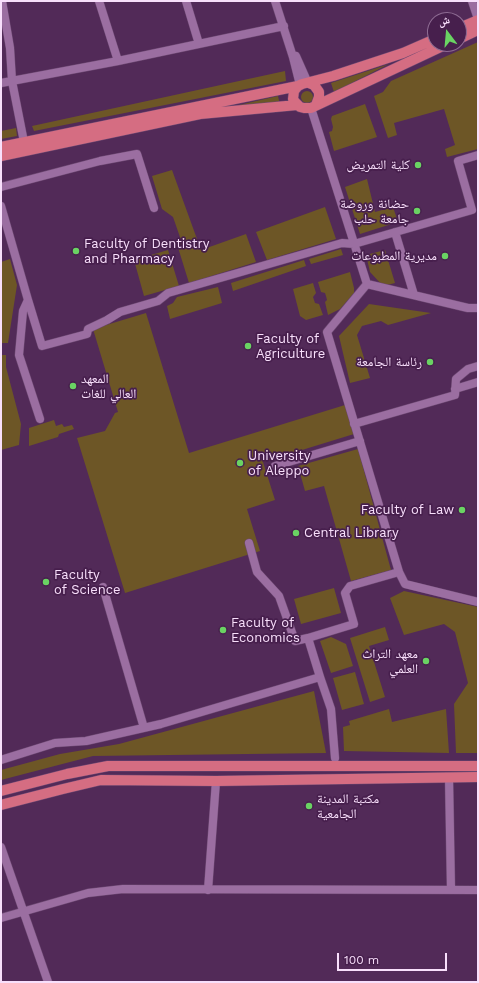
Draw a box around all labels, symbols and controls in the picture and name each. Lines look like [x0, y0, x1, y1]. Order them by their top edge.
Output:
north arrow [427, 12, 467, 52]
text: ش [436, 13, 451, 29]
place label: كلية التمريض [347, 157, 410, 173]
marker: كلية التمريض [413, 160, 423, 170]
place label: حضانة وروضة جامعة حلب [340, 196, 409, 227]
marker: حضانة وروضة جامعة حلب [412, 206, 422, 216]
place label: Faculty of Dentistry and Pharmacy [84, 236, 210, 267]
marker: Faculty of Dentistry and Pharmacy [71, 246, 81, 256]
place label: مديرية المطبوعات [351, 248, 437, 264]
marker: مديرية المطبوعات [440, 251, 450, 261]
place label: Faculty of Agriculture [256, 331, 325, 362]
marker: Faculty of Agriculture [243, 341, 253, 351]
place label: رئاسة الجامعة [356, 354, 422, 370]
marker: رئاسة الجامعة [425, 357, 435, 367]
place label: المعهد العالي للغات [81, 371, 136, 402]
marker: المعهد العالي للغات [68, 381, 78, 391]
place label: University of Aleppo [248, 448, 310, 479]
marker: University of Aleppo [235, 458, 245, 468]
place label: Faculty of Law [361, 502, 454, 518]
marker: Faculty of Law [457, 505, 467, 515]
place label: Central Library [304, 525, 399, 541]
marker: Central Library [291, 528, 301, 538]
place label: Faculty of Science [54, 567, 121, 598]
marker: Faculty of Science [41, 577, 51, 587]
place label: Faculty of Economics [231, 615, 300, 646]
marker: Faculty of Economics [218, 625, 228, 635]
place label: معهد التراث العلمي [362, 646, 418, 677]
marker: معهد التراث العلمي [421, 656, 431, 666]
place label: مكتبة المدينة الجامعية [317, 791, 379, 822]
marker: مكتبة المدينة الجامعية [304, 801, 314, 811]
scale bar [339, 945, 449, 971]
text: 100 m [344, 953, 379, 967]

